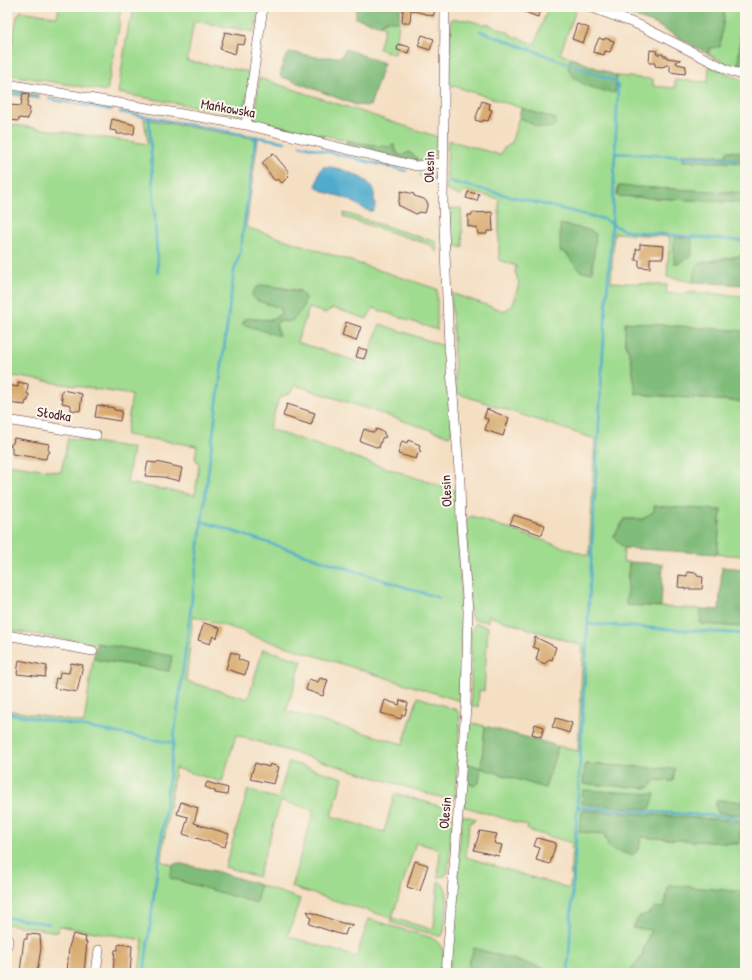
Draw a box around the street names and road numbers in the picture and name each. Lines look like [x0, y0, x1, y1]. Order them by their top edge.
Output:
street label: Mańkowska [199, 93, 257, 122]
street label: Olesin [419, 151, 438, 183]
street label: Słodka [36, 401, 73, 426]
street label: Olesin [435, 475, 456, 507]
street label: Olesin [434, 796, 455, 830]

